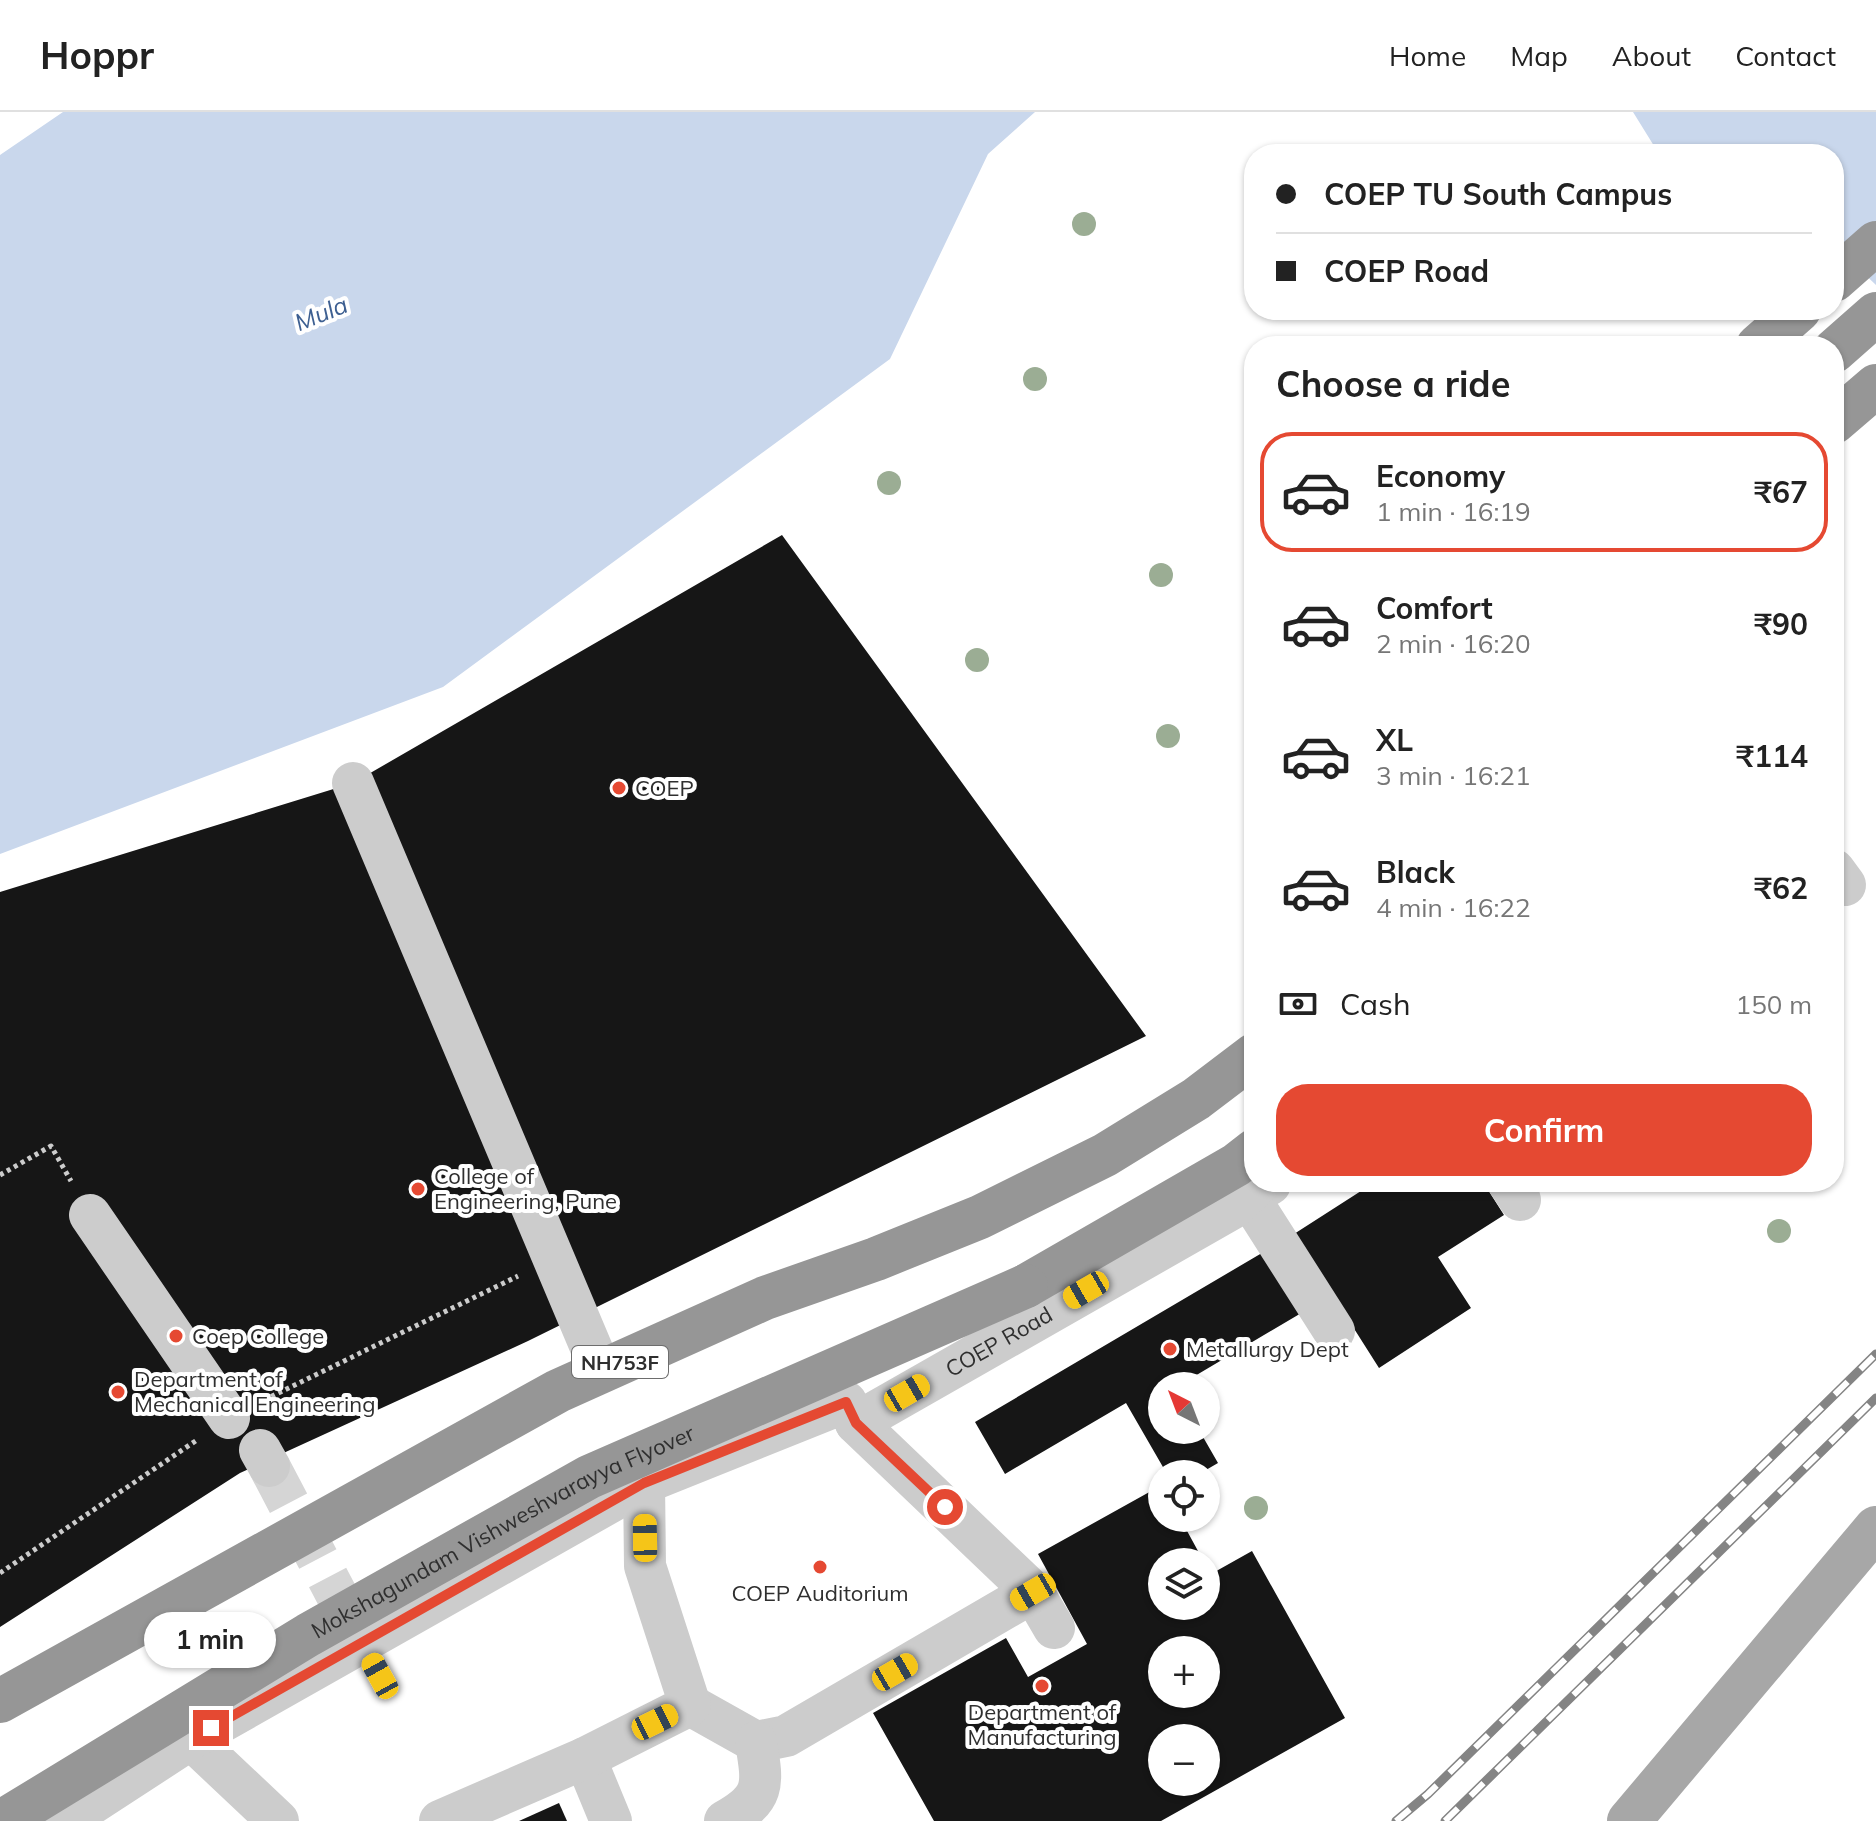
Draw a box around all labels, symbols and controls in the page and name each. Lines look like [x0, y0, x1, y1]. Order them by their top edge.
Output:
text: Hoppr [40, 31, 154, 79]
text: Home [1389, 38, 1466, 73]
text: Map [1510, 38, 1568, 73]
text: About [1612, 38, 1691, 73]
text: Contact [1735, 38, 1836, 73]
text: COEP TU South Campus [1324, 175, 1672, 213]
text: COEP Road [1324, 252, 1489, 290]
water label: Mula [290, 289, 352, 337]
text: Choose a ride [1276, 361, 1510, 406]
icon: car [1280, 456, 1352, 528]
text: Economy [1376, 457, 1505, 495]
text: ₹67 [1754, 473, 1808, 511]
text: 1 min · 16:19 [1376, 495, 1531, 528]
icon: car [1280, 588, 1352, 660]
text: Comfort [1376, 589, 1493, 627]
text: ₹90 [1754, 605, 1808, 643]
text: 2 min · 16:20 [1376, 627, 1531, 660]
icon: car [1280, 720, 1352, 792]
text: XL [1376, 721, 1413, 759]
text: ₹114 [1736, 737, 1808, 775]
text: 3 min · 16:21 [1376, 759, 1531, 792]
place label: COEP [635, 774, 694, 802]
marker: COEP [610, 779, 628, 797]
icon: car [1280, 852, 1352, 924]
text: Black [1376, 853, 1455, 891]
text: ₹62 [1754, 869, 1808, 907]
text: 4 min · 16:22 [1376, 891, 1531, 924]
icon: cash [1276, 982, 1320, 1026]
text: Cash [1340, 985, 1411, 1023]
text: 150 m [1736, 988, 1812, 1021]
button: Confirm [1276, 1084, 1812, 1176]
place label: College of Engineering, Pune [434, 1162, 617, 1215]
marker: College of Engineering, Pune [409, 1180, 427, 1198]
car [1059, 1268, 1113, 1312]
street label: COEP Road [940, 1300, 1057, 1383]
place label: Coep College [192, 1322, 324, 1350]
marker: Coep College [167, 1327, 185, 1345]
place label: Metallurgy Dept [1186, 1335, 1349, 1363]
marker: Metallurgy Dept [1161, 1340, 1179, 1358]
road number: NH753F [572, 1346, 668, 1378]
place label: Department of Mechanical Engineering [134, 1365, 375, 1418]
car [880, 1371, 934, 1415]
north arrow [1148, 1372, 1220, 1444]
map controls [1148, 1372, 1220, 1796]
marker: Department of Mechanical Engineering [109, 1383, 127, 1401]
street label: Mokshagundam Vishweshvarayya Flyover [306, 1419, 699, 1644]
button: locate [1148, 1460, 1220, 1532]
route start [927, 1489, 963, 1525]
car [633, 1514, 657, 1562]
button: layers [1148, 1548, 1220, 1620]
marker: COEP Auditorium [811, 1558, 829, 1576]
car [1006, 1570, 1060, 1614]
place label: COEP Auditorium [731, 1579, 909, 1607]
callout: 1 min [145, 1612, 277, 1668]
text: 1 min [176, 1623, 244, 1656]
button: + [1148, 1636, 1220, 1708]
car [358, 1649, 402, 1703]
car [868, 1650, 922, 1694]
marker: Department of Manufacturing [1033, 1677, 1051, 1695]
place label: Department of Manufacturing [968, 1698, 1117, 1751]
car [628, 1701, 682, 1743]
route end [193, 1710, 229, 1746]
button: − [1148, 1724, 1220, 1796]

